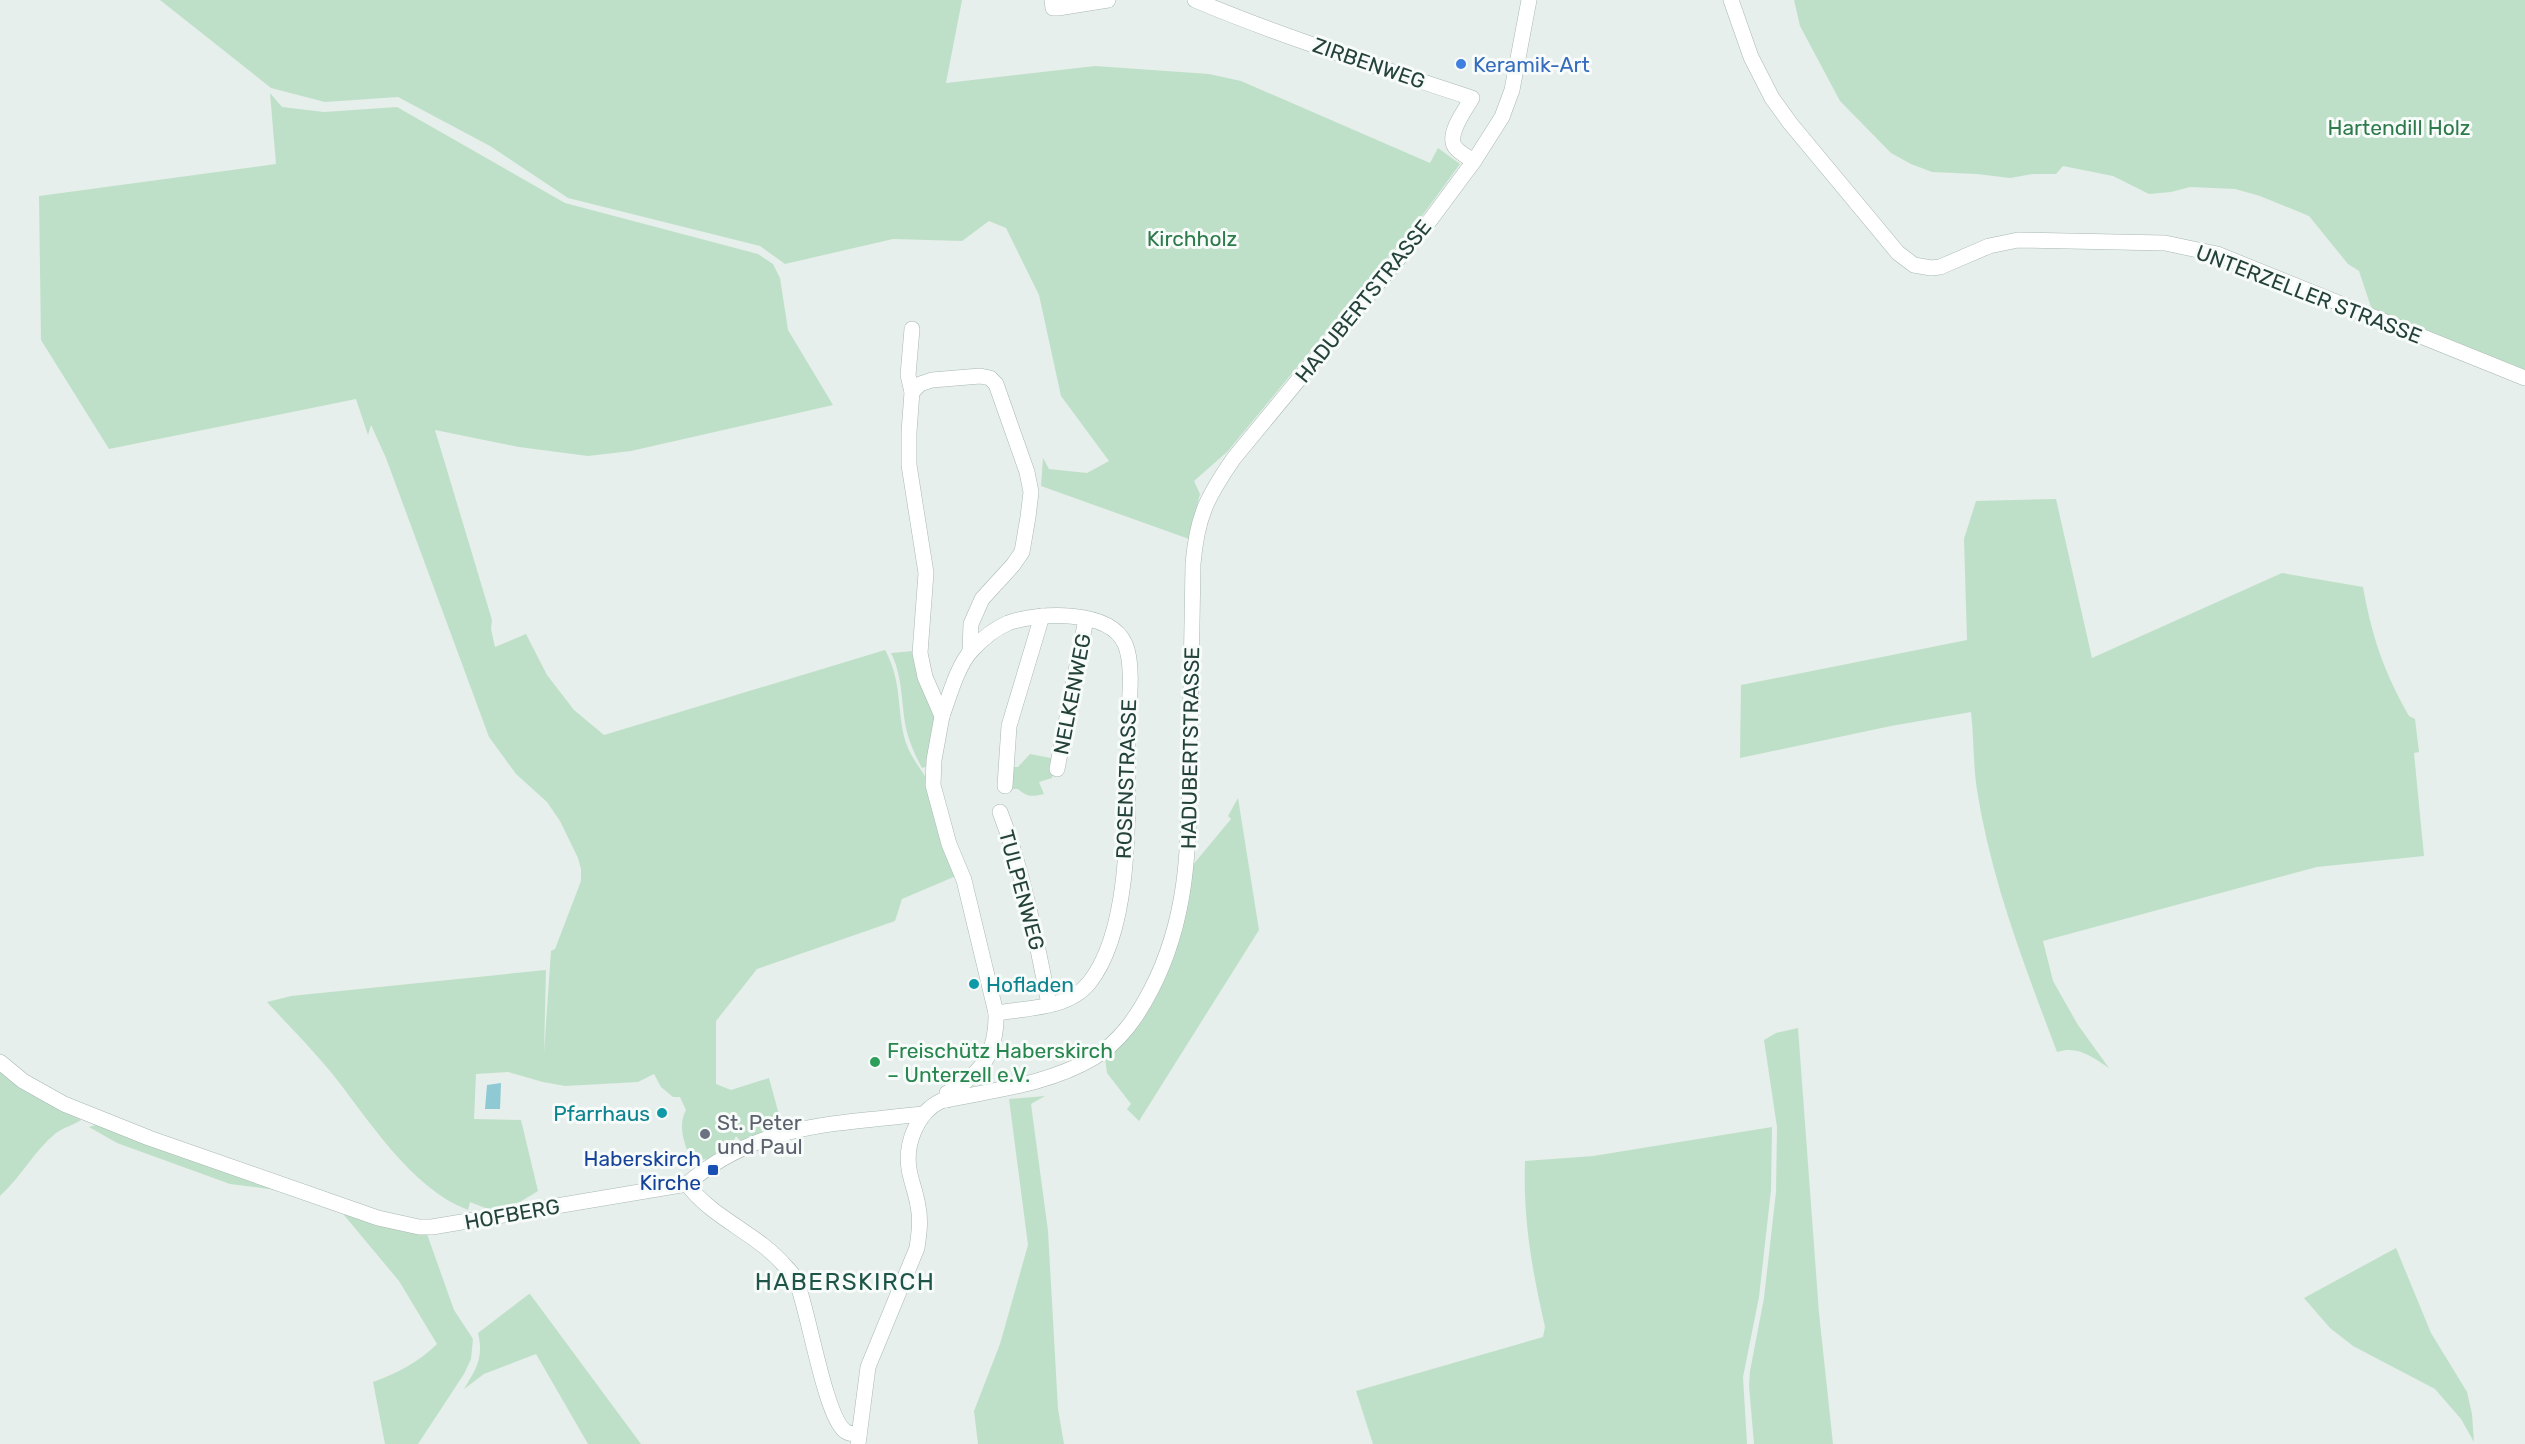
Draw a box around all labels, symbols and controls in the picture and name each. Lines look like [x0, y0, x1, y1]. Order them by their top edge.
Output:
street label: ZIRBENWEG [1310, 32, 1428, 94]
place label: Keramik-Art [1473, 52, 1590, 77]
marker: Keramik-Art [1454, 57, 1468, 71]
park label: Hartendill Holz [2327, 115, 2471, 140]
street label: HADUBERTSTRASSE [1290, 215, 1436, 387]
park label: Kirchholz [1147, 226, 1237, 251]
street label: UNTERZELLER STRASSE [2192, 239, 2426, 349]
street label: NELKENWEG [1048, 631, 1096, 757]
street label: HADUBERTSTRASSE [1176, 647, 1204, 849]
street label: ROSENSTRASSE [1111, 699, 1141, 859]
street label: TULPENWEG [994, 827, 1050, 953]
place label: Hofladen [986, 972, 1074, 997]
marker: Hofladen [967, 977, 981, 991]
place label: Freischütz Haberskirch – Unterzell e.V. [887, 1038, 1113, 1087]
marker: Freischütz Haberskirch – Unterzell e.V. [868, 1055, 882, 1069]
place label: Pfarrhaus [553, 1101, 650, 1126]
marker: Pfarrhaus [655, 1106, 669, 1120]
place label: St. Peter und Paul [717, 1110, 803, 1159]
marker: St. Peter und Paul [698, 1127, 712, 1141]
place label: Haberskirch Kirche [583, 1146, 701, 1195]
marker: Haberskirch Kirche [706, 1163, 720, 1177]
street label: HOFBERG [462, 1193, 562, 1235]
district label: HABERSKIRCH [755, 1268, 935, 1296]

